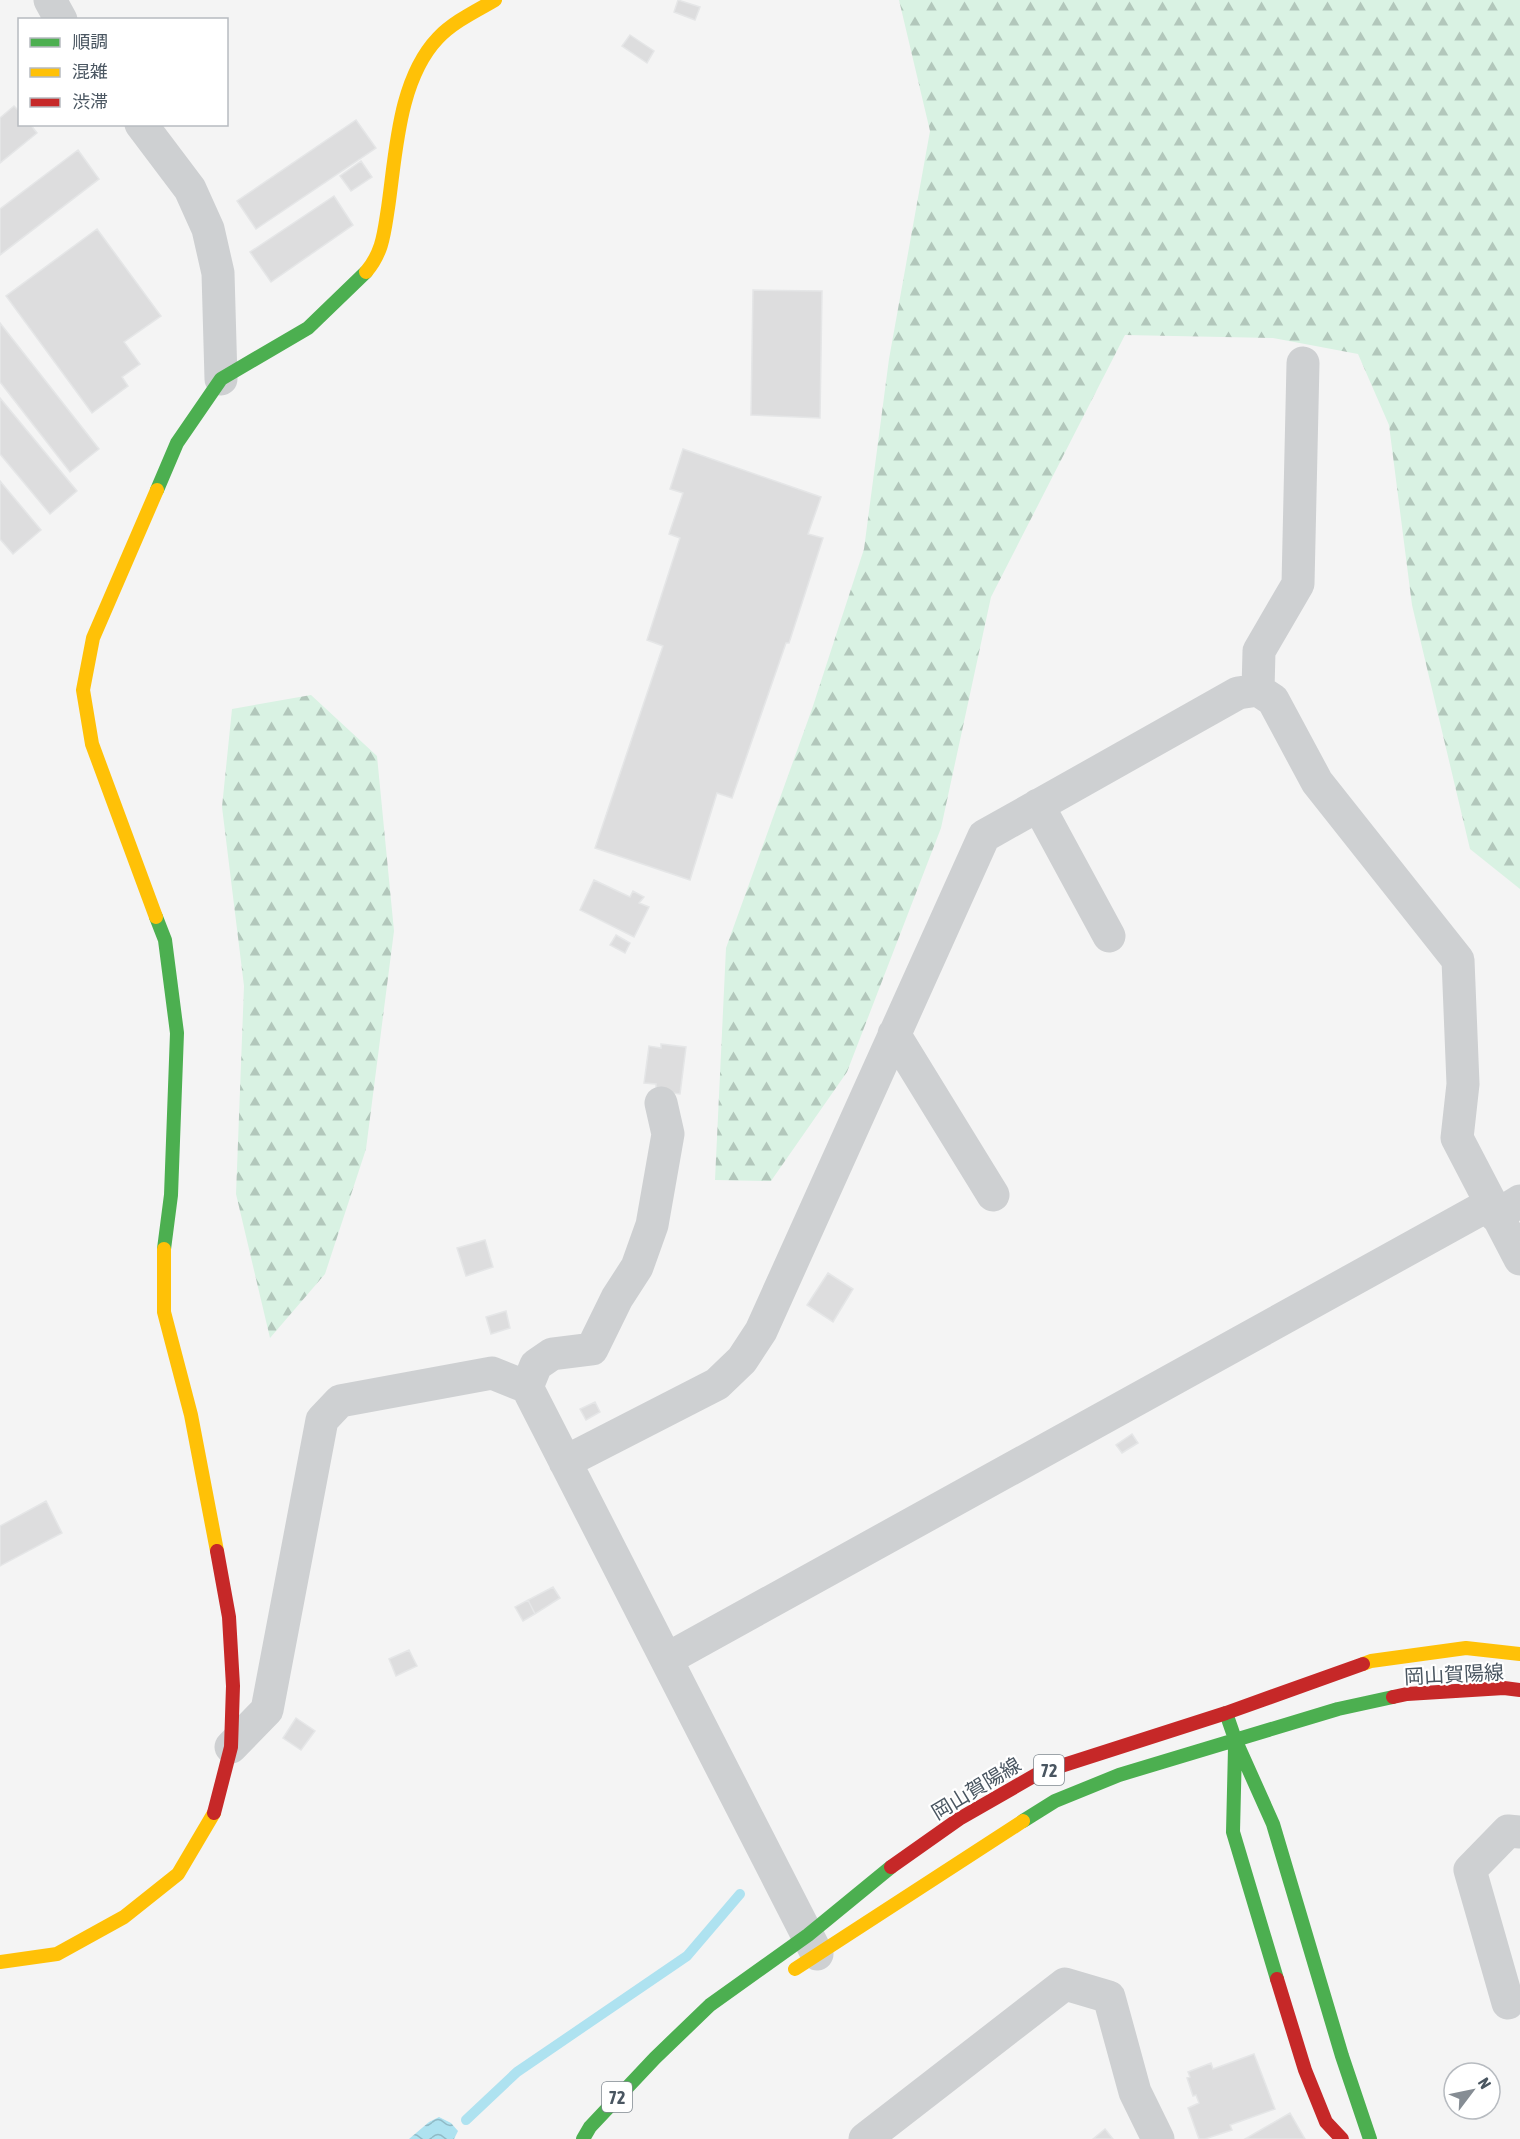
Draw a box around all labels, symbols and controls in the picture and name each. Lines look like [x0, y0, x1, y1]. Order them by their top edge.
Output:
legend [18, 18, 228, 126]
text: 順調 [72, 31, 108, 52]
text: 混雑 [72, 61, 108, 82]
text: 渋滞 [72, 91, 108, 112]
street label: 岡山賀陽線 [1403, 1660, 1505, 1688]
street label: 岡山賀陽線 [927, 1752, 1025, 1824]
road number: 72 [1034, 1755, 1064, 1785]
north arrow [1442, 2061, 1502, 2121]
text: N [1475, 2074, 1495, 2092]
road number: 72 [602, 2082, 632, 2112]

